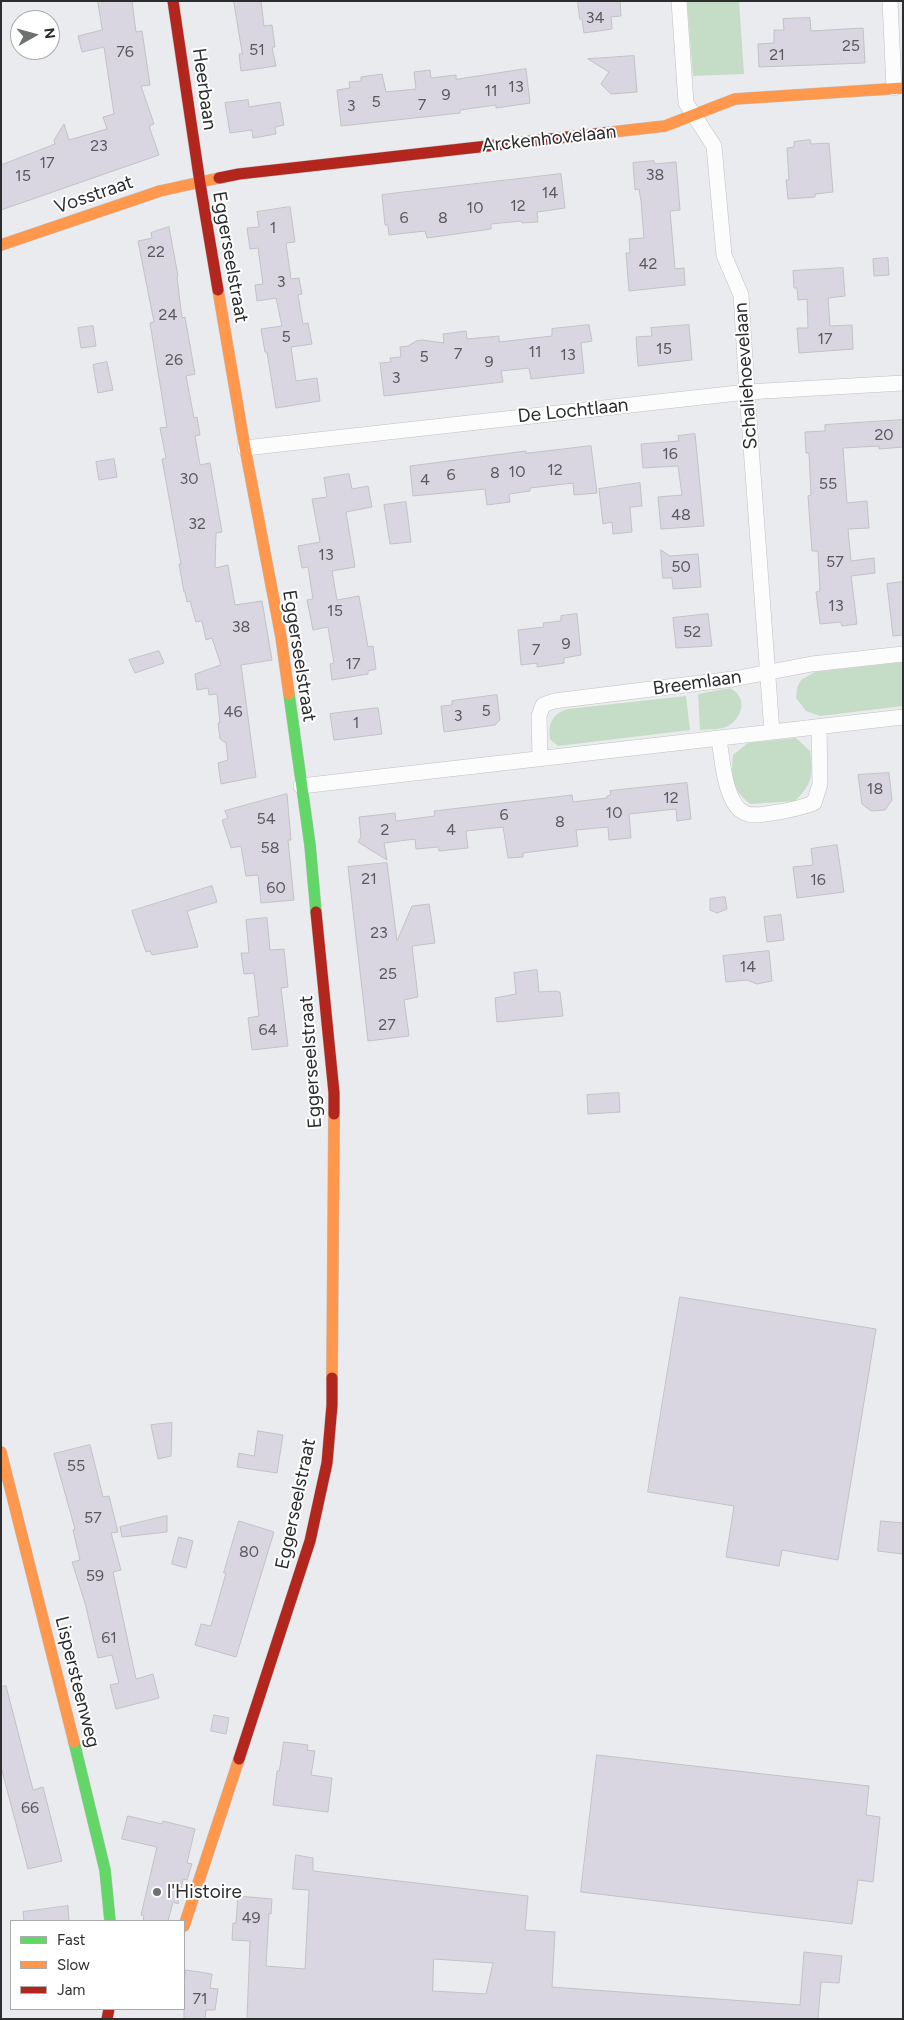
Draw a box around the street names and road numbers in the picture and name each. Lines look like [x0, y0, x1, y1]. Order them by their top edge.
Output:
street label: Heerbaan [187, 47, 221, 131]
street label: Arckenhovelaan [481, 121, 617, 157]
street label: Vosstraat [52, 171, 136, 219]
street label: Eggerseelstraat [207, 189, 253, 325]
street label: Schaliehoevelaan [729, 302, 763, 450]
street label: De Lochtlaan [516, 394, 630, 428]
street label: Eggerseelstraat [277, 588, 321, 724]
street label: Breemlaan [651, 666, 743, 700]
street label: Eggerseelstraat [295, 995, 327, 1129]
street label: Eggerseelstraat [271, 1437, 321, 1571]
street label: Lispersteenweg [50, 1614, 104, 1750]

